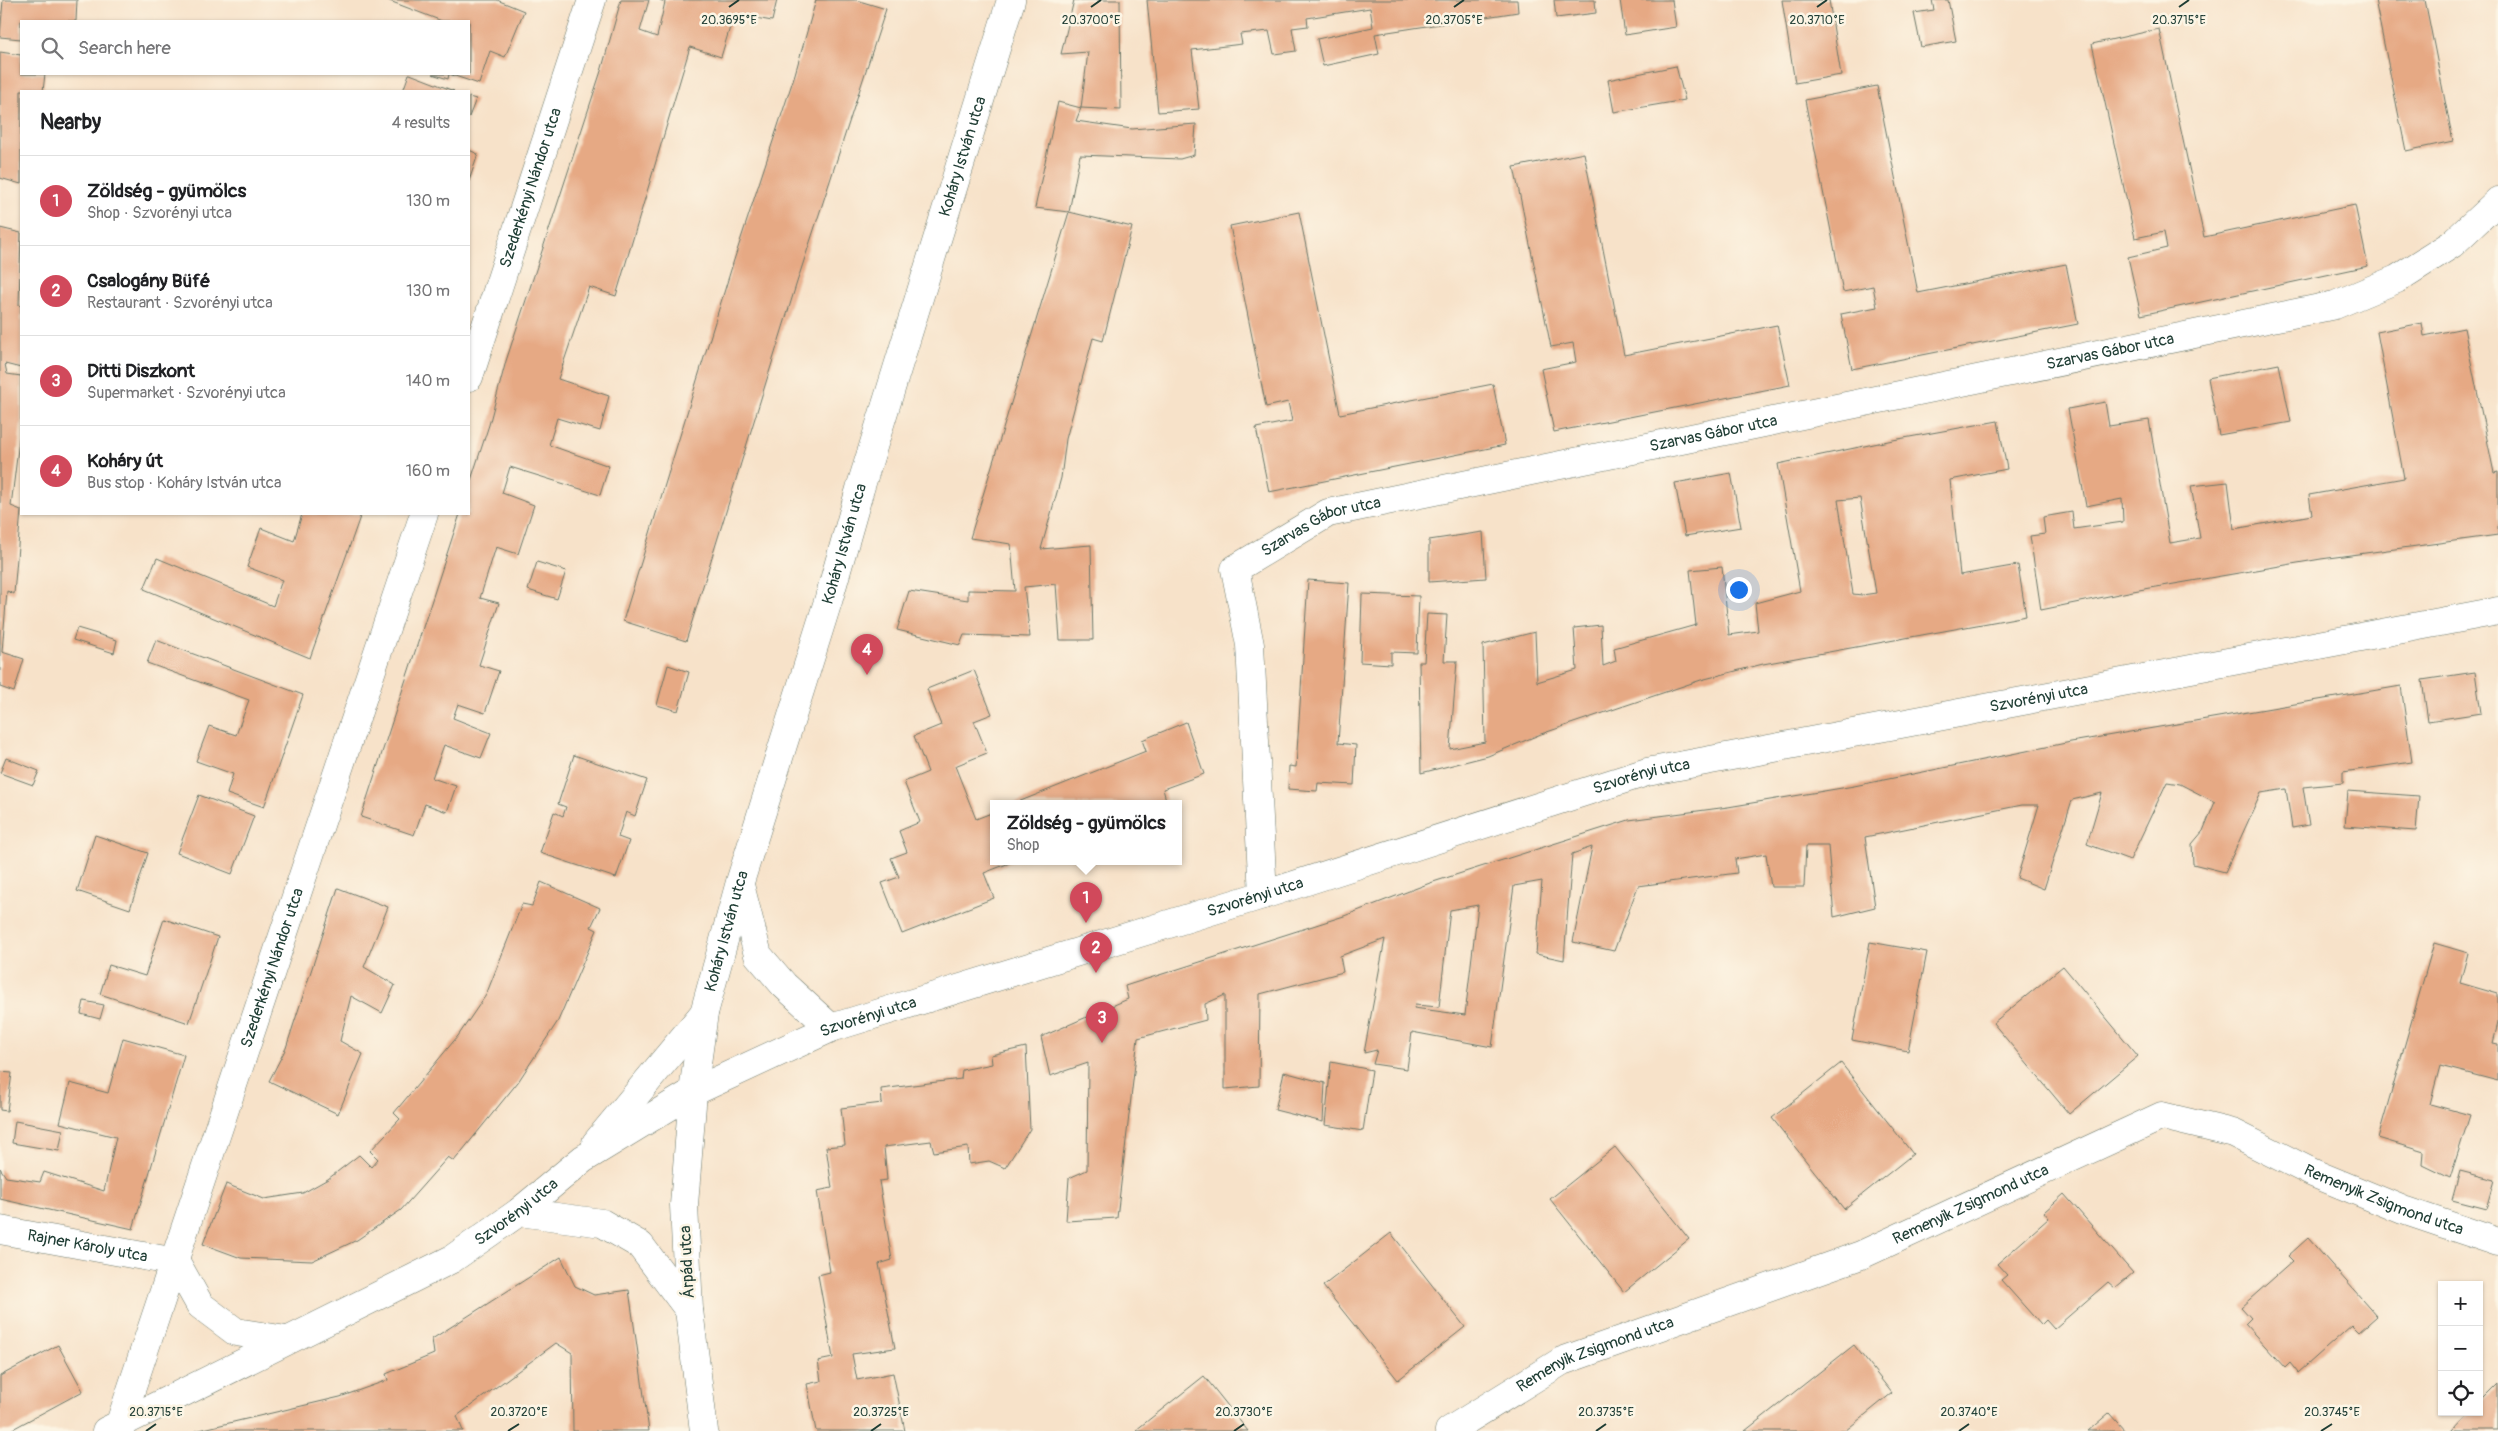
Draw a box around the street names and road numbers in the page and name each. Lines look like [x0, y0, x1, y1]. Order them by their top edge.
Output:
street label: Koháry István utca [935, 94, 991, 219]
street label: Szederkényi Nándor utca [495, 105, 566, 270]
street label: Szarvas Gábor utca [2044, 329, 2176, 374]
street label: Szarvas Gábor utca [1648, 410, 1779, 456]
street label: Koháry István utca [818, 481, 871, 607]
street label: Szarvas Gábor utca [1257, 492, 1383, 561]
street label: Szvorényi utca [1988, 679, 2090, 717]
street label: Szvorényi utca [1590, 754, 1692, 799]
street label: Koháry István utca [700, 868, 753, 994]
street label: Szvorényi utca [1205, 873, 1306, 922]
street label: Szederkényi Nándor utca [236, 885, 308, 1050]
street label: Szvorényi utca [817, 992, 919, 1042]
street label: Remenyik Zsigmond utca [1890, 1160, 2052, 1249]
street label: Remenyik Zsigmond utca [2301, 1160, 2466, 1240]
street label: Szvorényi utca [471, 1174, 562, 1250]
street label: Rajner Károly utca [26, 1225, 149, 1267]
street label: Árpád utca [675, 1225, 699, 1299]
street label: Remenyik Zsigmond utca [1513, 1312, 1676, 1397]

